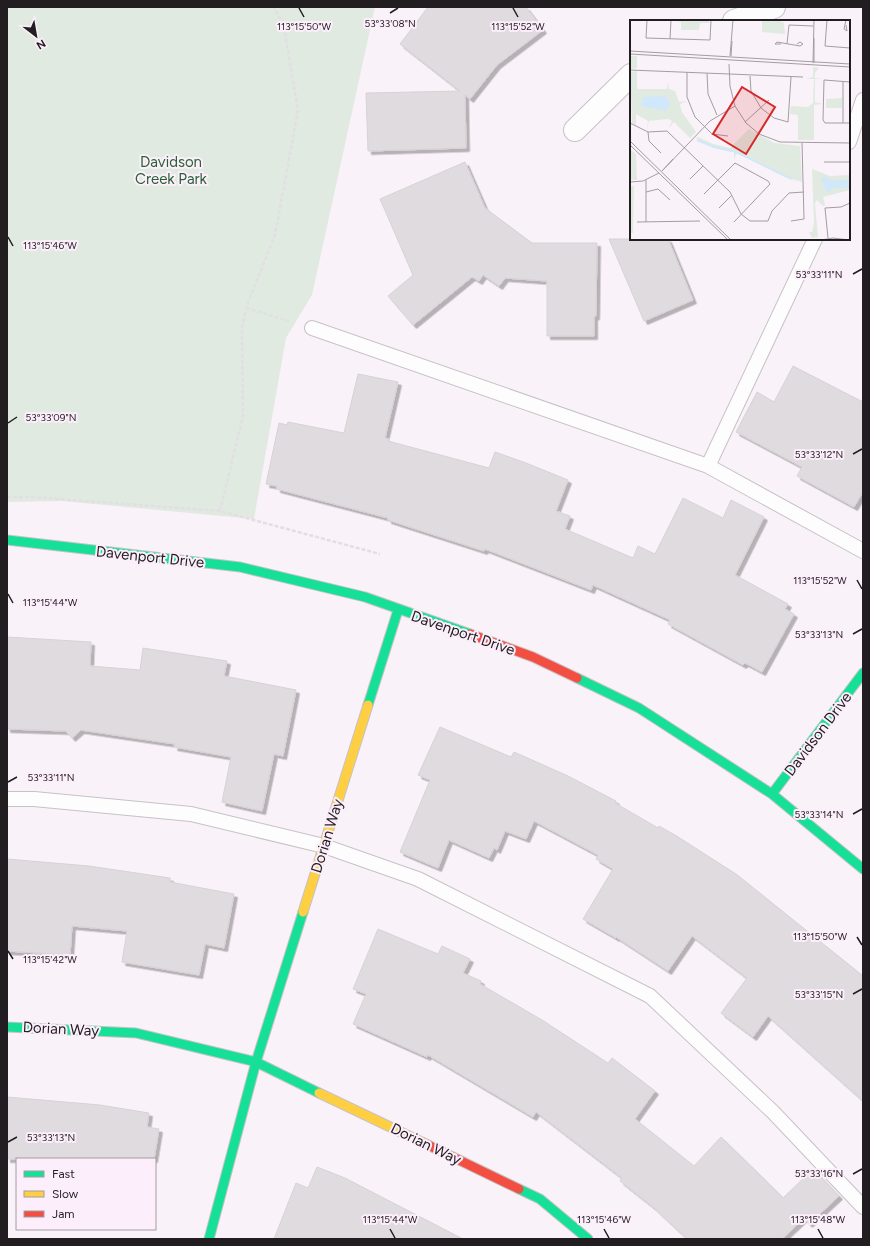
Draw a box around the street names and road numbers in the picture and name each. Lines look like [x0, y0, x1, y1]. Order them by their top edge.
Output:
street label: Davenport Drive [95, 542, 205, 572]
street label: Davenport Drive [409, 607, 517, 659]
street label: Davidson Drive [781, 688, 855, 780]
street label: Dorian Way [307, 797, 347, 875]
street label: Dorian Way [22, 1018, 100, 1040]
street label: Dorian Way [388, 1119, 464, 1169]

